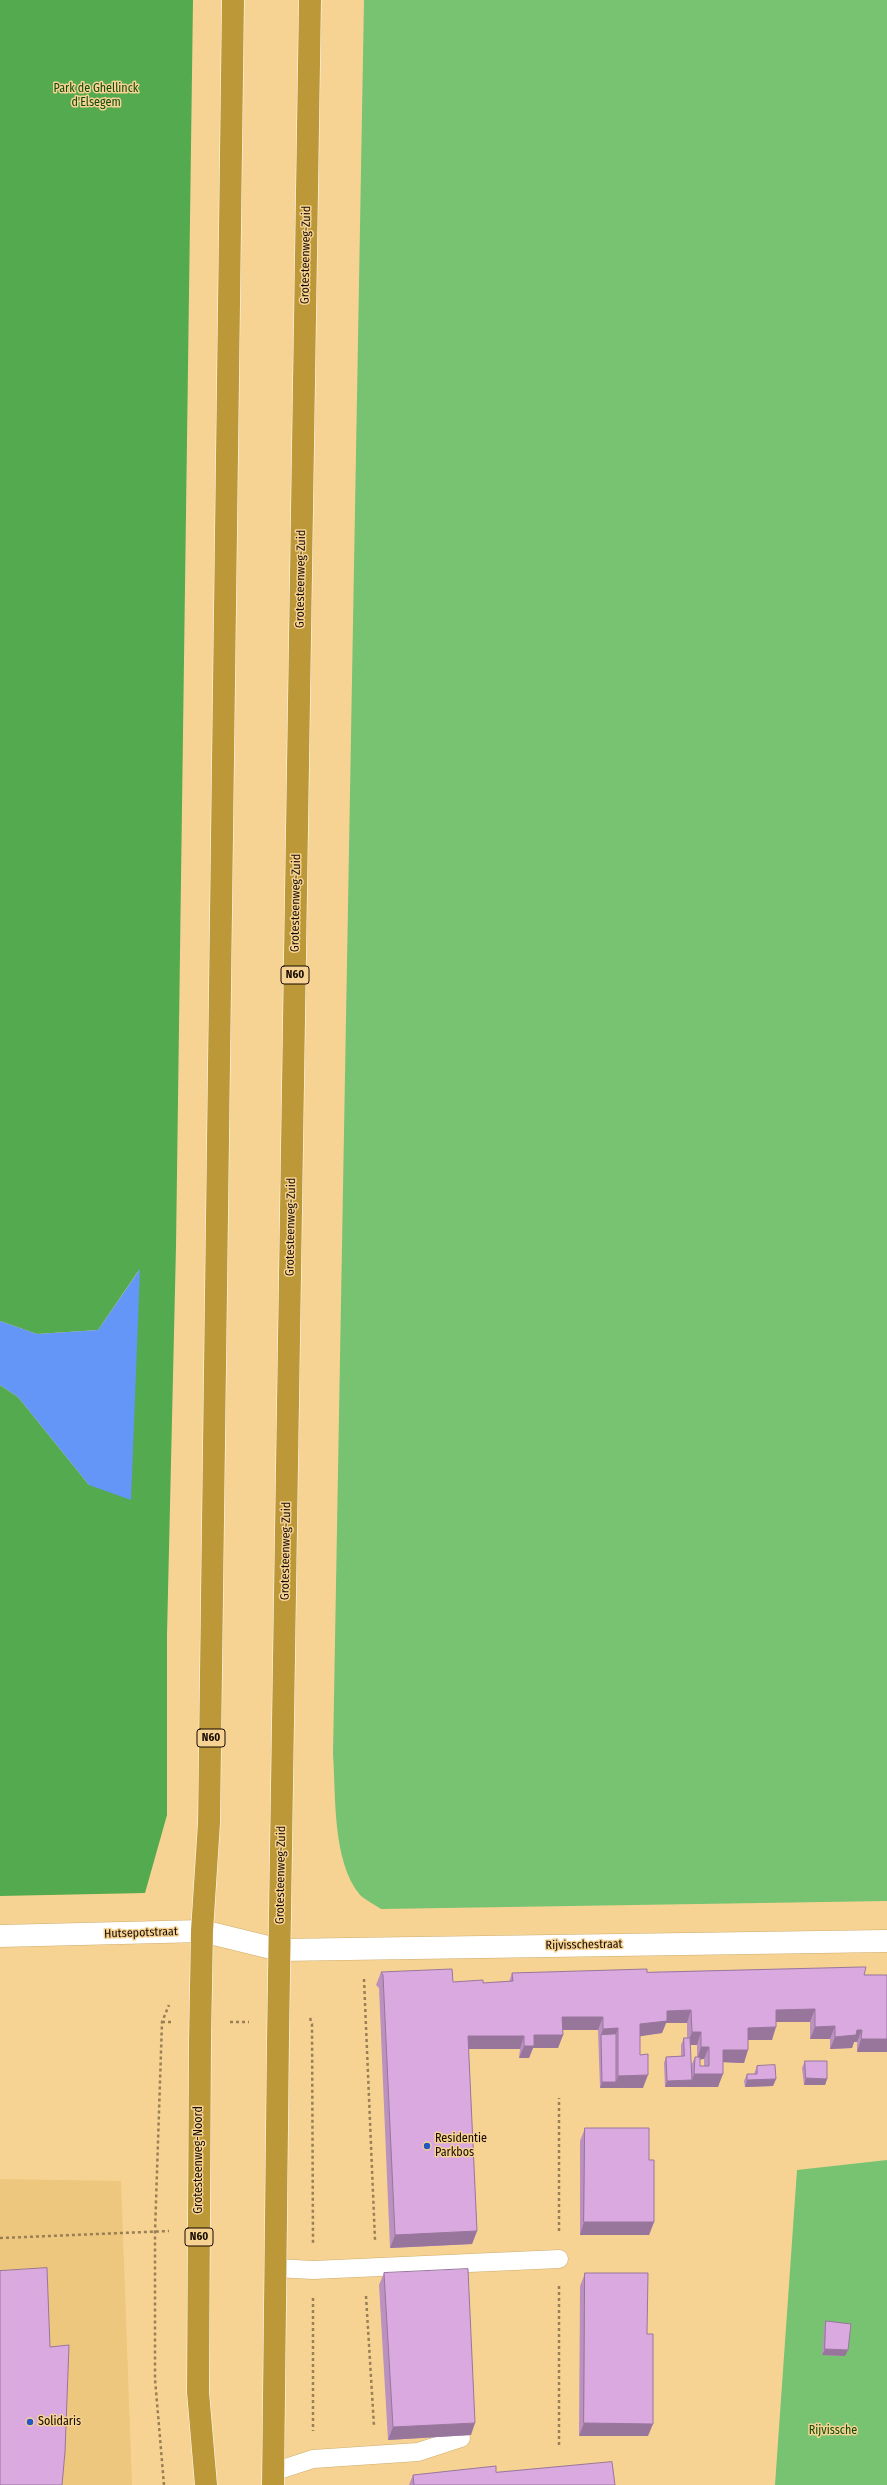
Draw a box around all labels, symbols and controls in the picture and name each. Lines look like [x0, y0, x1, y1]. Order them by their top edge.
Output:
park label: Park de Ghellinck d'Elsegem [54, 82, 138, 110]
street label: Grotesteenweg-Zuid [298, 206, 314, 304]
street label: Grotesteenweg-Zuid [293, 530, 309, 628]
street label: Grotesteenweg-Zuid [288, 854, 304, 952]
road number: N60 [281, 966, 309, 984]
street label: Grotesteenweg-Zuid [283, 1178, 299, 1276]
street label: Grotesteenweg-Zuid [278, 1502, 294, 1600]
road number: N60 [197, 1729, 225, 1747]
street label: Grotesteenweg-Zuid [273, 1826, 289, 1924]
street label: Hutsepotstraat [104, 1925, 178, 1941]
street label: Rijvisschestraat [545, 1937, 623, 1953]
street label: Grotesteenweg-Noord [192, 2106, 206, 2214]
place label: Residentie Parkbos [435, 2132, 487, 2160]
marker: Residentie Parkbos [422, 2141, 432, 2151]
road number: N60 [185, 2228, 213, 2246]
place label: Solidaris [38, 2415, 81, 2429]
marker: Solidaris [25, 2417, 35, 2427]
park label: Rijvissche [809, 2424, 857, 2438]

